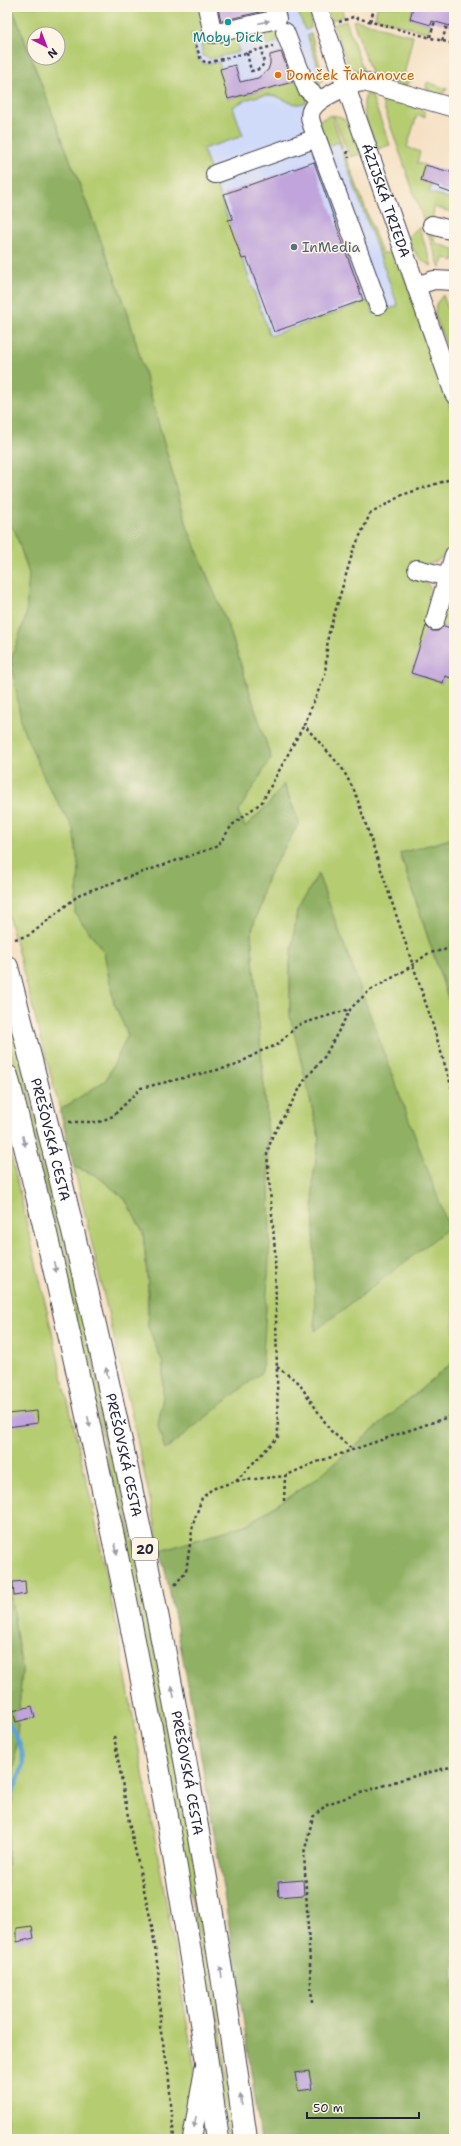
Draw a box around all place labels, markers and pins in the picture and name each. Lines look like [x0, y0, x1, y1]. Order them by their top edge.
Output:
marker: Moby Dick [223, 17, 233, 27]
place label: Moby Dick [193, 28, 263, 46]
place label: Domček Ťahanovce [286, 66, 415, 84]
marker: Domček Ťahanovce [273, 70, 283, 80]
place label: InMedia [302, 238, 361, 256]
marker: InMedia [289, 242, 299, 252]

